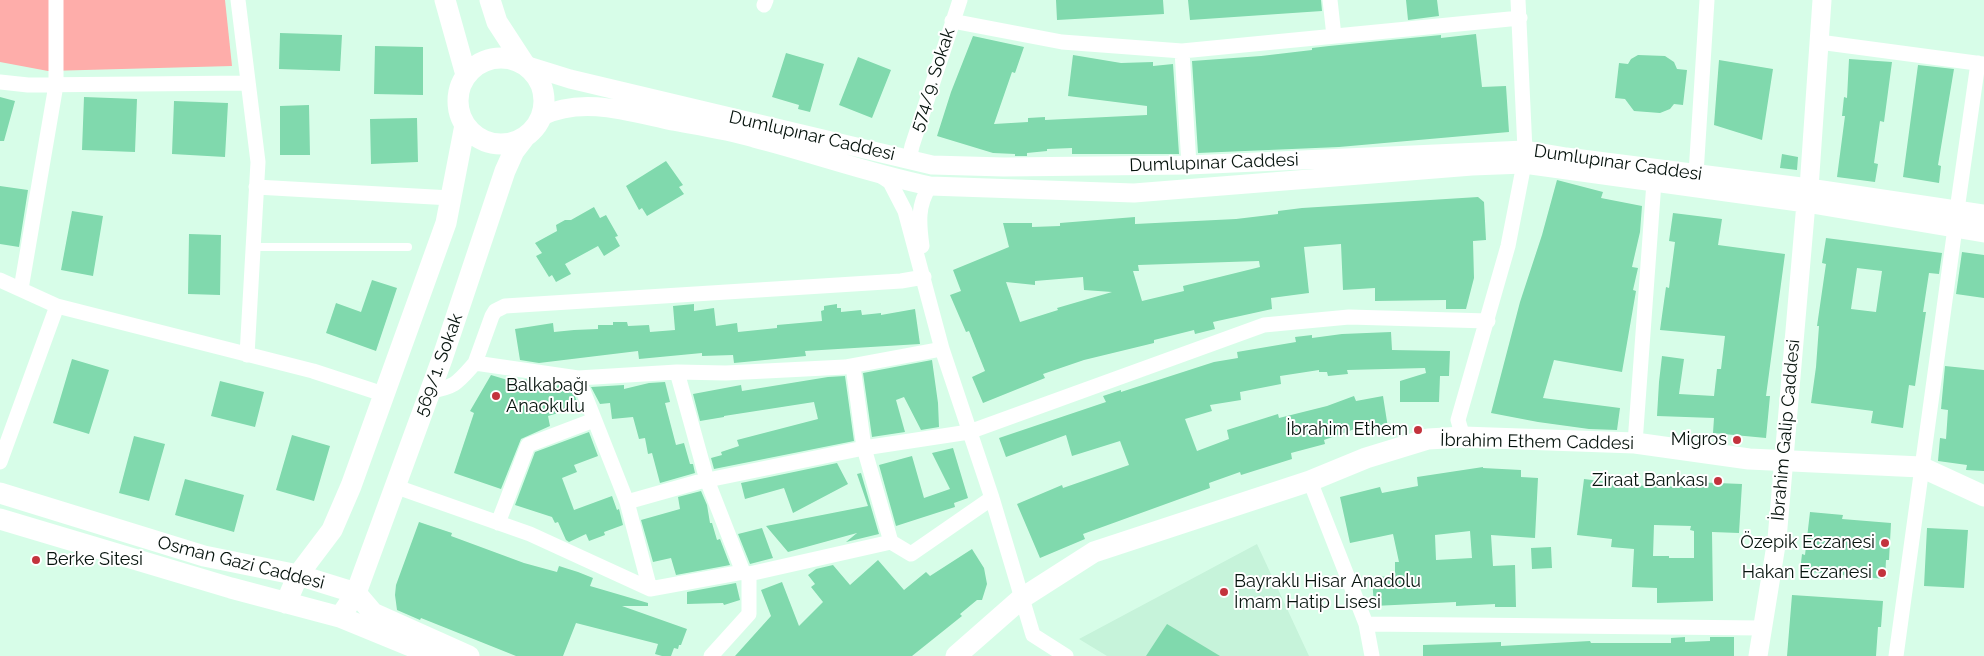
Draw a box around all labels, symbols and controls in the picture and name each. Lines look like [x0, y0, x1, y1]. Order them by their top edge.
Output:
street label: 574/9. Sokak [906, 25, 960, 135]
street label: Dumlupınar Caddesi [727, 106, 897, 166]
street label: Dumlupınar Caddesi [1532, 140, 1704, 186]
street label: Dumlupınar Caddesi [1129, 149, 1299, 177]
street label: 569/1. Sokak [410, 311, 468, 419]
street label: İbrahim Galip Caddesi [1767, 338, 1805, 522]
place label: Balkabağı Anaokulu [506, 375, 588, 418]
marker: Balkabağı Anaokulu [490, 390, 502, 402]
place label: İbrahim Ethem [1286, 419, 1408, 441]
marker: İbrahim Ethem [1412, 424, 1424, 436]
place label: Migros [1671, 429, 1727, 451]
street label: İbrahim Ethem Caddesi [1440, 430, 1634, 454]
marker: Migros [1731, 434, 1743, 446]
place label: Ziraat Bankası [1592, 470, 1708, 492]
marker: Ziraat Bankası [1712, 475, 1724, 487]
street label: Osman Gazi Caddesi [155, 532, 327, 594]
place label: Özepik Eczanesi [1740, 532, 1875, 554]
marker: Özepik Eczanesi [1879, 537, 1891, 549]
place label: Berke Sitesi [46, 549, 143, 571]
marker: Berke Sitesi [30, 554, 42, 566]
place label: Hakan Eczanesi [1742, 562, 1872, 584]
marker: Hakan Eczanesi [1876, 567, 1888, 579]
place label: Bayraklı Hisar Anadolu İmam Hatip Lisesi [1234, 571, 1421, 614]
marker: Bayraklı Hisar Anadolu İmam Hatip Lisesi [1218, 586, 1230, 598]

